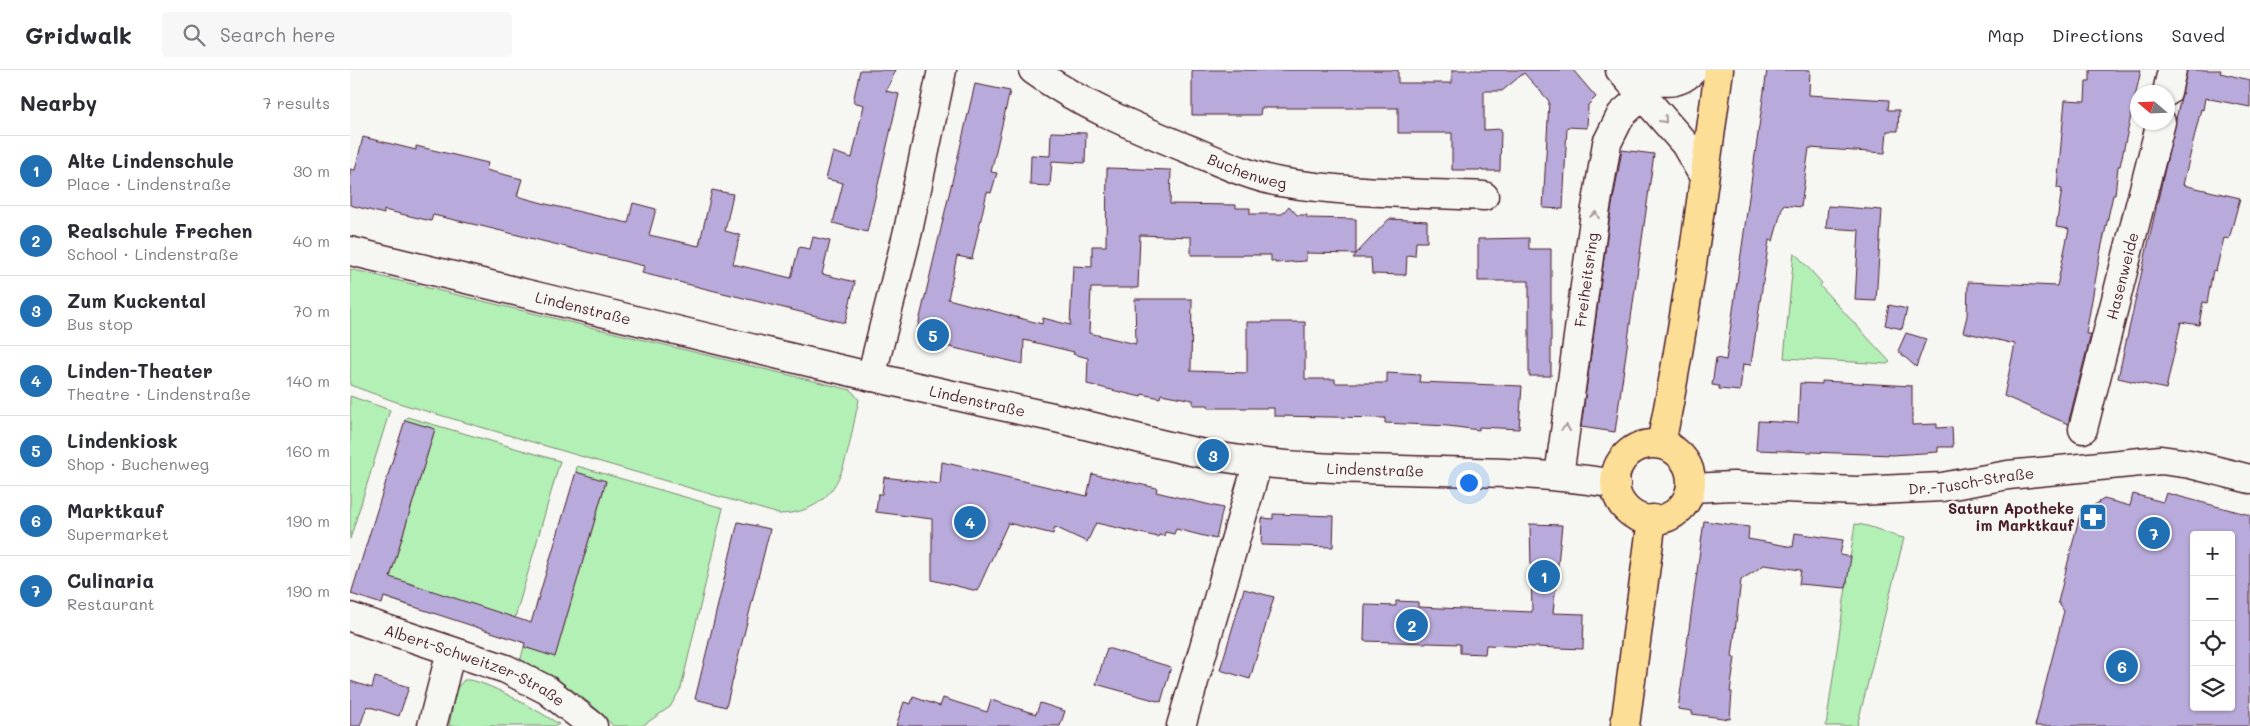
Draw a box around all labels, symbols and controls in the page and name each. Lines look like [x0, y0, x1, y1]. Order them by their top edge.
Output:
search box [162, 12, 512, 57]
text: Gridwalk [25, 19, 132, 50]
icon: search [180, 21, 208, 49]
text: Search here [220, 22, 336, 47]
text: Map [1987, 23, 2024, 47]
text: Directions [2052, 23, 2144, 47]
text: Saved [2172, 23, 2225, 47]
north arrow [2130, 85, 2175, 130]
text: Nearby [20, 89, 97, 116]
text: 7 results [263, 92, 330, 113]
one-way arrow [1658, 115, 1667, 124]
text: Alte Lindenschule [67, 148, 234, 173]
street label: Buchenweg [1205, 148, 1289, 193]
text: 1 [32, 160, 40, 181]
text: 30 m [293, 160, 330, 181]
text: Place · Lindenstraße [67, 173, 231, 194]
one-way arrow [1589, 211, 1599, 219]
text: Realschule Frechen [67, 218, 252, 243]
text: 2 [32, 230, 40, 251]
text: 40 m [293, 230, 330, 251]
street label: Hasenweide [2101, 230, 2143, 322]
street label: Freiheitsring [1569, 231, 1602, 328]
text: School · Lindenstraße [67, 243, 239, 264]
street label: Lindenstraße [533, 286, 633, 329]
text: Zum Kuckental [67, 288, 206, 313]
text: 3 [31, 300, 41, 321]
text: 70 m [293, 300, 330, 321]
text: Bus stop [67, 313, 133, 334]
pin: 5 [917, 316, 949, 354]
text: Linden-Theater [67, 358, 213, 383]
text: 4 [31, 370, 41, 391]
text: 140 m [286, 370, 330, 391]
street label: Lindenstraße [928, 380, 1027, 421]
text: Theatre · Lindenstraße [67, 383, 251, 404]
one-way arrow [1560, 424, 1570, 432]
text: Lindenkiosk [67, 428, 178, 453]
pin: 3 [1197, 436, 1229, 474]
text: 5 [31, 440, 41, 461]
text: 160 m [285, 440, 330, 461]
text: Shop · Buchenweg [67, 453, 209, 474]
street label: Lindenstraße [1326, 458, 1424, 481]
street label: Dr.-Tusch-Straße [1908, 462, 2035, 499]
your location [1456, 470, 1482, 496]
text: Marktkauf [67, 498, 164, 523]
place label: Saturn Apotheke im Marktkauf [1948, 498, 2075, 535]
pharmacy icon: Saturn Apotheke im Marktkauf [2078, 502, 2108, 532]
pin: 4 [954, 503, 986, 541]
text: 6 [31, 510, 41, 531]
text: 190 m [286, 510, 330, 531]
pin: 7 [2138, 514, 2170, 552]
text: Supermarket [67, 523, 169, 544]
map controls [2190, 531, 2235, 711]
button: + [2190, 531, 2235, 576]
pin: 1 [1528, 557, 1560, 595]
text: Culinaria [67, 568, 154, 593]
button: − [2190, 576, 2235, 621]
text: 7 [32, 580, 40, 601]
text: 190 m [286, 580, 330, 601]
text: Restaurant [67, 593, 155, 614]
pin: 2 [1396, 606, 1428, 644]
street label: Albert-Schweitzer-Straße [382, 619, 569, 710]
button: locate [2190, 621, 2235, 666]
pin: 6 [2106, 647, 2138, 685]
button: layers [2190, 666, 2235, 711]

